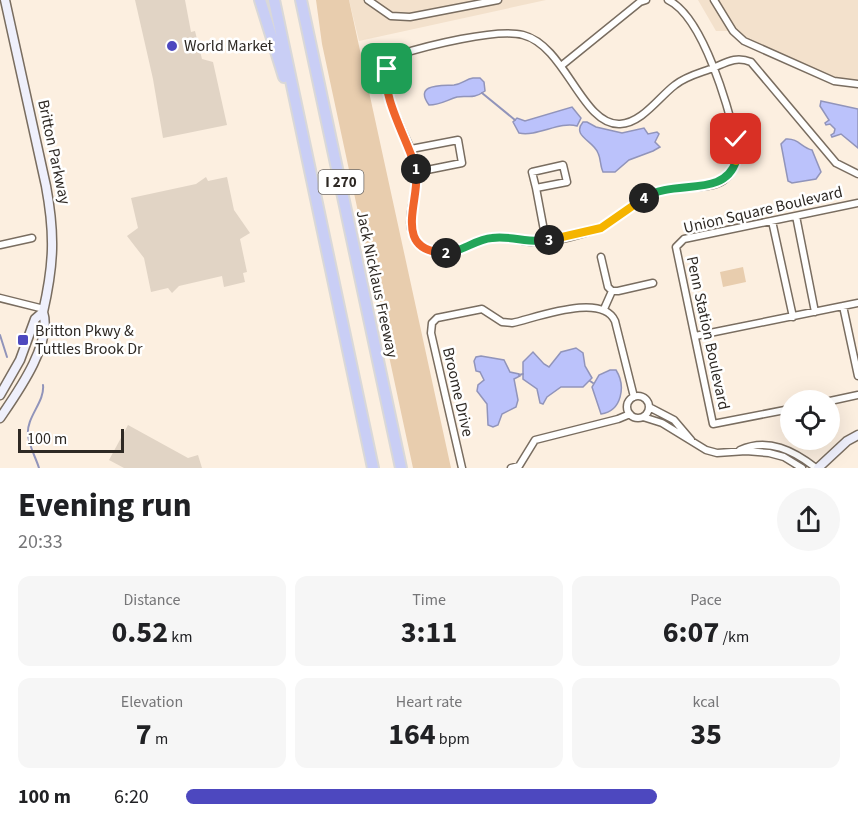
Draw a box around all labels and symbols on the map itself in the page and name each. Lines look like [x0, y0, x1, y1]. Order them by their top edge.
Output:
place label: World Market [184, 35, 274, 57]
marker: World Market [165, 39, 179, 53]
pin [361, 43, 412, 94]
street label: Britton Parkway [32, 98, 76, 207]
pin [710, 113, 761, 164]
pin: 1 [401, 154, 431, 184]
road number: I 270 [318, 170, 364, 194]
street label: Union Square Boulevard [681, 181, 845, 239]
pin: 4 [629, 183, 659, 213]
street label: Jack Nicklaus Freeway [351, 208, 403, 360]
pin: 3 [534, 225, 564, 255]
pin: 2 [431, 238, 461, 268]
street label: Penn Station Boulevard [681, 254, 735, 412]
place label: Britton Pkwy & Tuttles Brook Dr [35, 320, 143, 360]
marker: Britton Pkwy & Tuttles Brook Dr [16, 333, 30, 347]
street label: Broome Drive [437, 345, 479, 439]
scale bar [18, 426, 124, 454]

